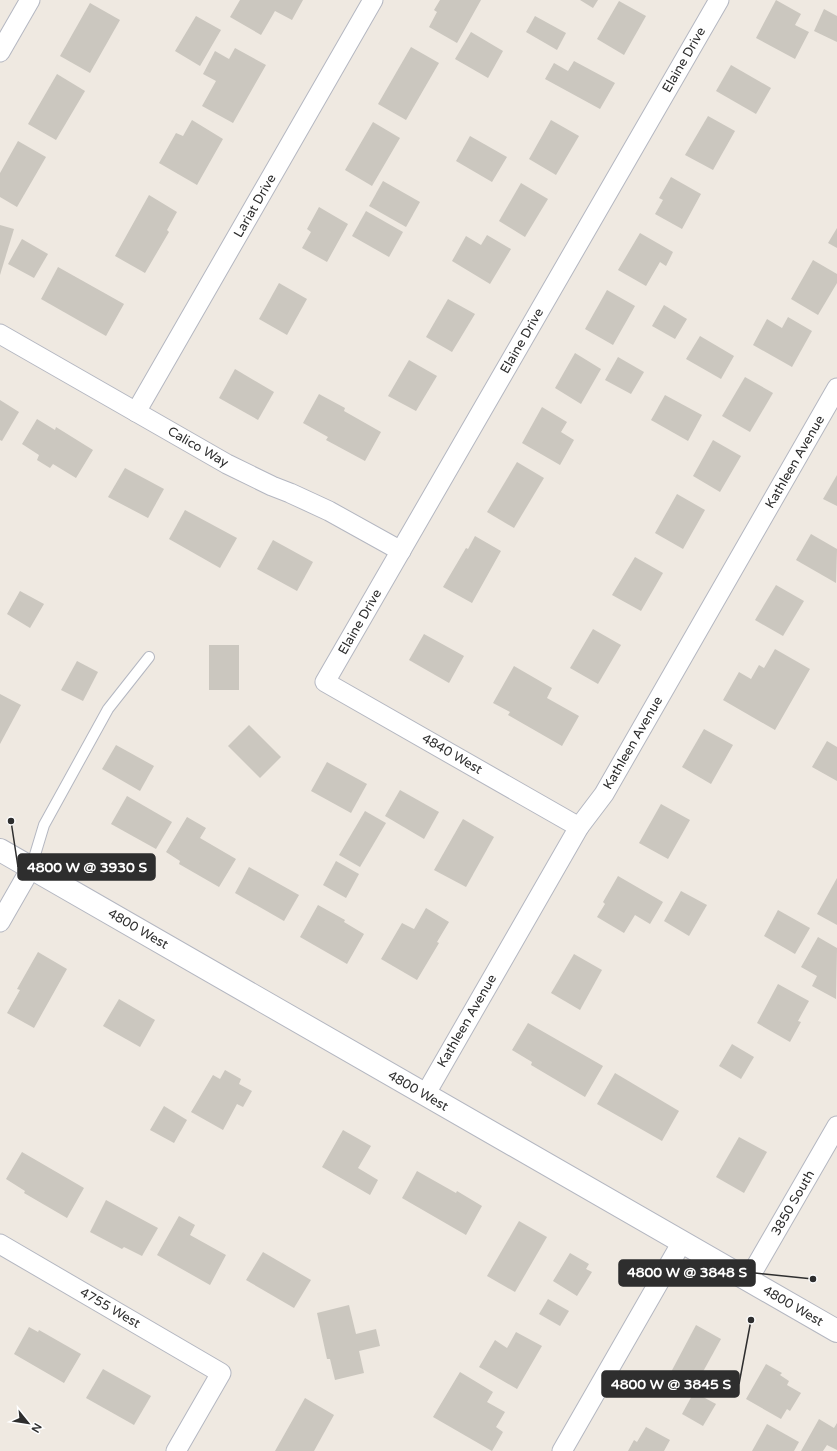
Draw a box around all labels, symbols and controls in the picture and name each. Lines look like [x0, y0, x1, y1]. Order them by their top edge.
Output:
street label: Elaine Drive [659, 24, 709, 96]
street label: Lariat Drive [230, 171, 280, 241]
street label: Elaine Drive [497, 305, 547, 377]
street label: Kathleen Avenue [762, 413, 828, 511]
street label: Calico Way [165, 423, 231, 471]
street label: Elaine Drive [335, 586, 385, 658]
street label: Kathleen Avenue [600, 694, 666, 792]
street label: 4840 West [419, 730, 485, 778]
callout: 4800 W @ 3930 S [18, 854, 155, 880]
text: 4800 W @ 3930 S [27, 859, 147, 876]
street label: 4800 West [105, 905, 171, 953]
street label: Kathleen Avenue [434, 972, 500, 1070]
street label: 4800 West [385, 1067, 451, 1115]
street label: 3850 South [768, 1167, 818, 1239]
callout: 4800 W @ 3848 S [619, 1260, 755, 1286]
text: 4800 W @ 3848 S [627, 1264, 747, 1281]
street label: 4800 West [760, 1282, 826, 1330]
street label: 4755 West [77, 1284, 143, 1332]
callout: 4800 W @ 3845 S [602, 1371, 739, 1397]
text: 4800 W @ 3845 S [611, 1376, 731, 1393]
north arrow [8, 1403, 48, 1443]
text: N [28, 1421, 44, 1435]

